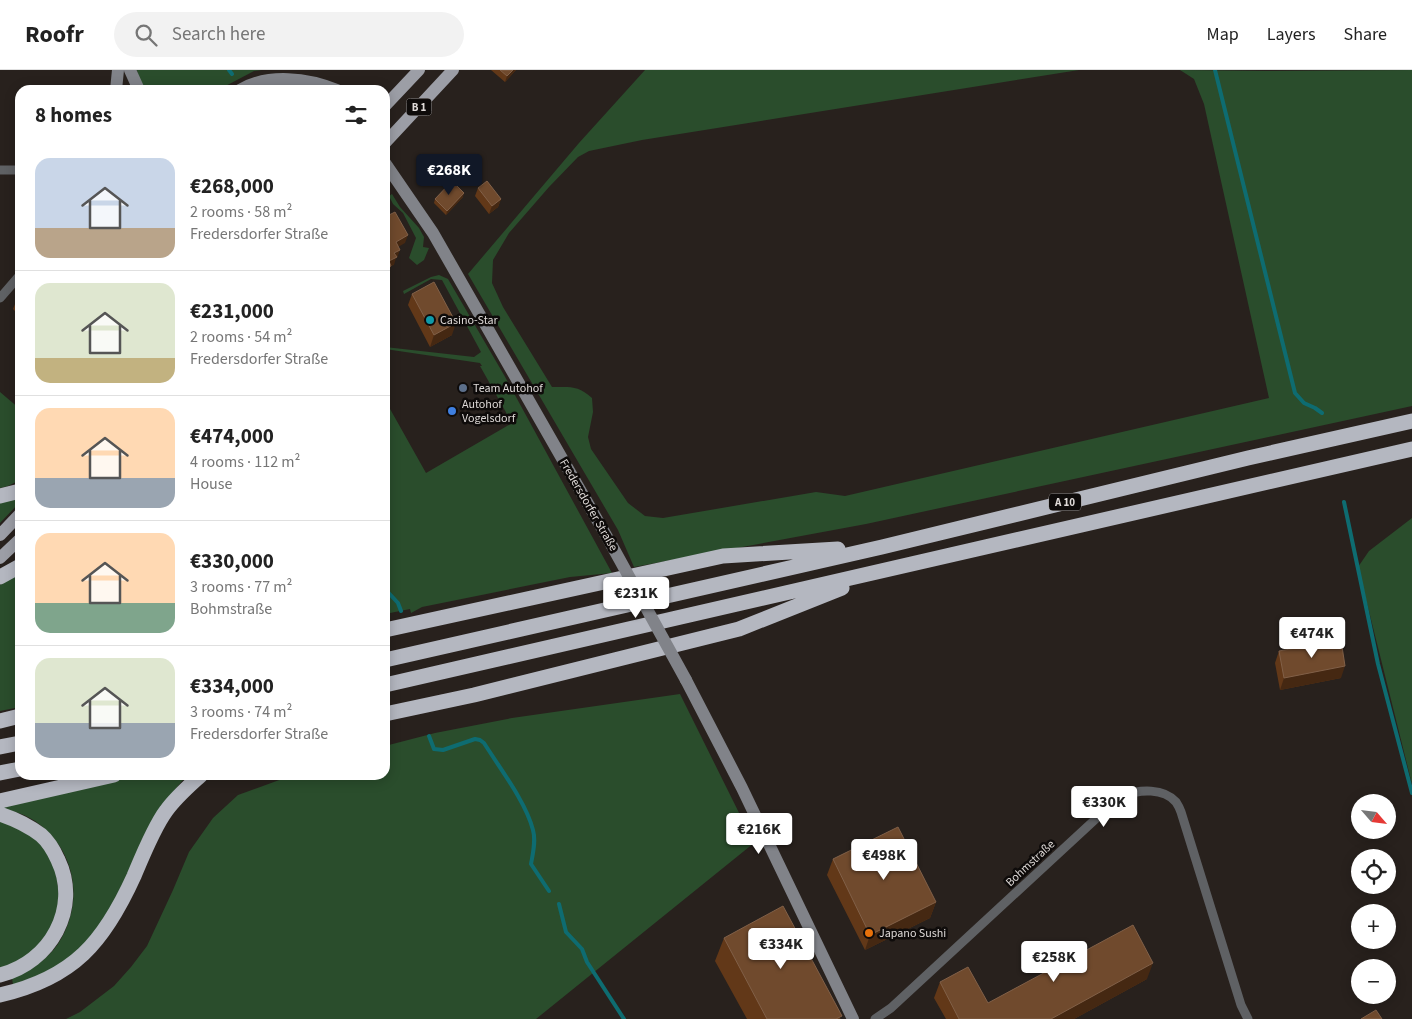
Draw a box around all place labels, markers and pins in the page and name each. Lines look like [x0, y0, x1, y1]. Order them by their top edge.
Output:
pin: €268K [414, 154, 484, 196]
place label: Casino-Star [440, 312, 499, 329]
marker: Casino-Star [424, 314, 436, 326]
place label: Team Autohof [473, 380, 543, 397]
marker: Team Autohof [457, 382, 469, 394]
place label: Autohof Vogelsdorf [462, 396, 516, 427]
marker: Autohof Vogelsdorf [446, 405, 458, 417]
pin: €231K [601, 576, 671, 619]
pin: €474K [1277, 616, 1347, 659]
pin: €330K [1069, 786, 1139, 828]
pin: €216K [724, 812, 794, 855]
pin: €498K [849, 838, 919, 881]
place label: Japano Sushi [879, 925, 946, 942]
marker: Japano Sushi [863, 927, 875, 939]
pin: €334K [746, 928, 816, 970]
pin: €258K [1019, 940, 1089, 983]

